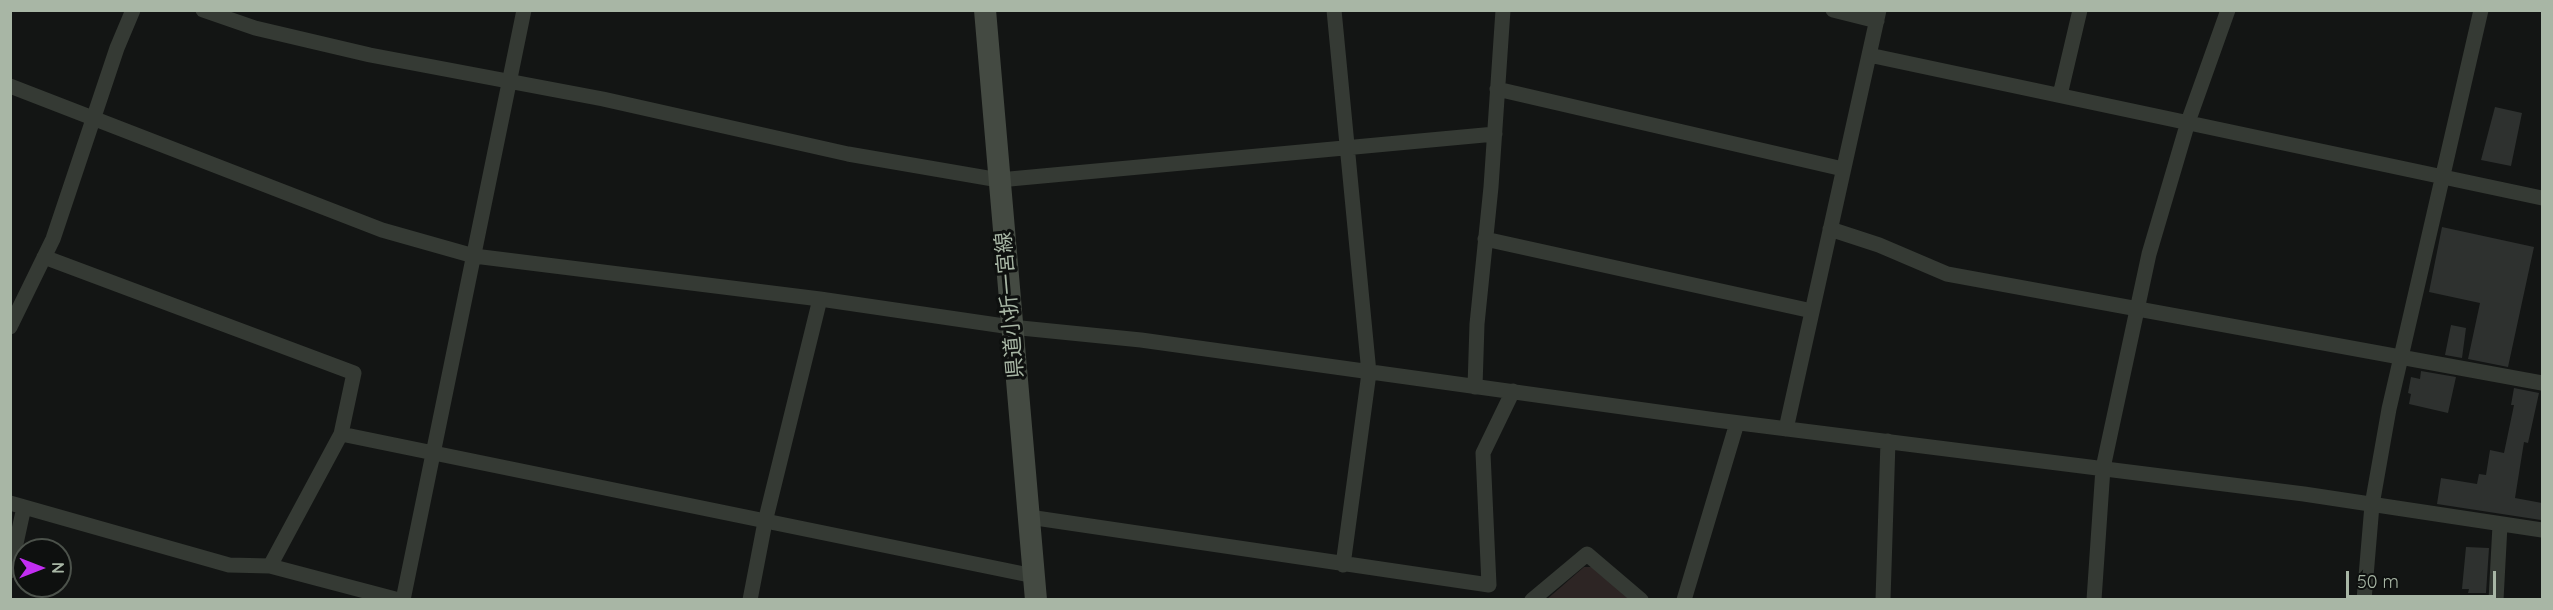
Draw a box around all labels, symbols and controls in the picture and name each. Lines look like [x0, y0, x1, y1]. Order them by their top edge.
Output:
street label: 県道小折一宮線 [991, 231, 1029, 379]
north arrow [12, 538, 72, 598]
scale bar [2349, 559, 2499, 597]
text: N [48, 562, 68, 574]
text: 50 m [2357, 570, 2399, 593]

